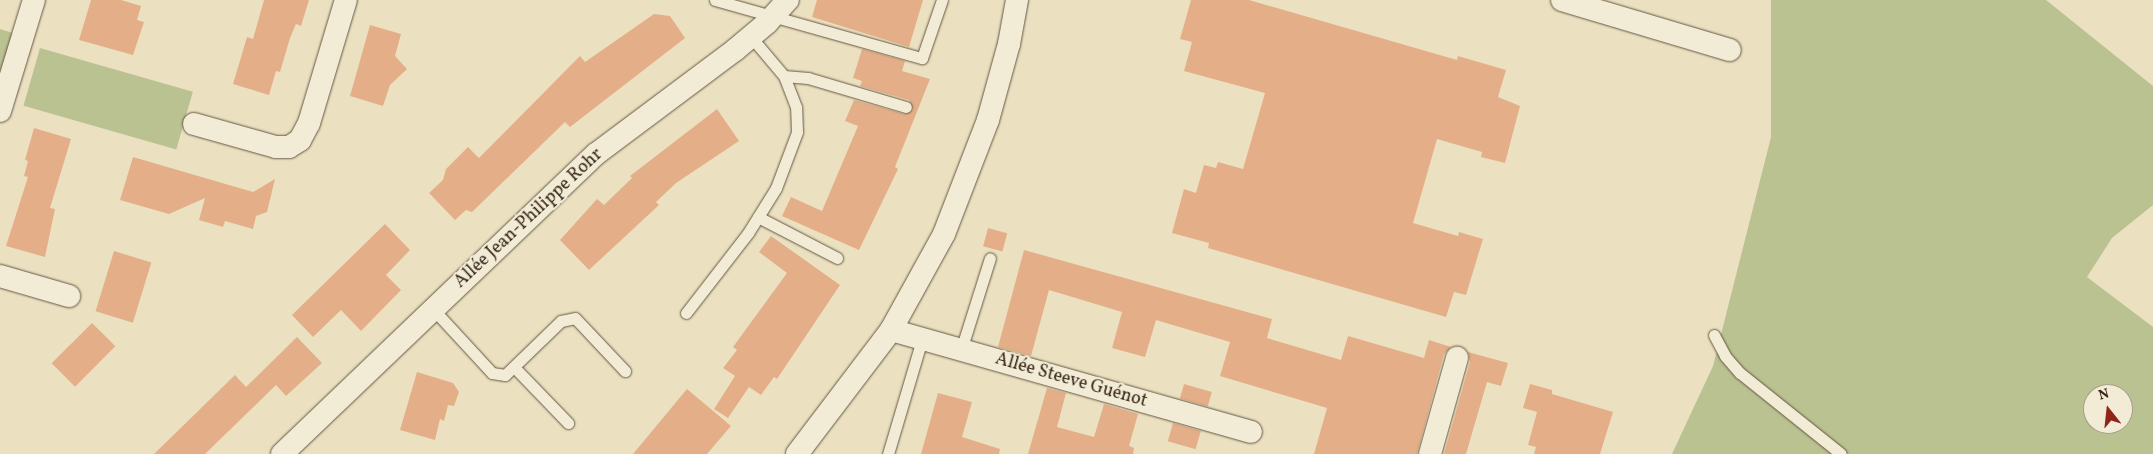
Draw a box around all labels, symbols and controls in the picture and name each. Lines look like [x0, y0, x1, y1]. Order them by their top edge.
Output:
street label: Allée Jean-Philippe Rohr [450, 145, 608, 293]
street label: Allée Steeve Guénot [993, 349, 1149, 413]
north arrow [2083, 384, 2133, 434]
text: N [2096, 385, 2112, 406]

